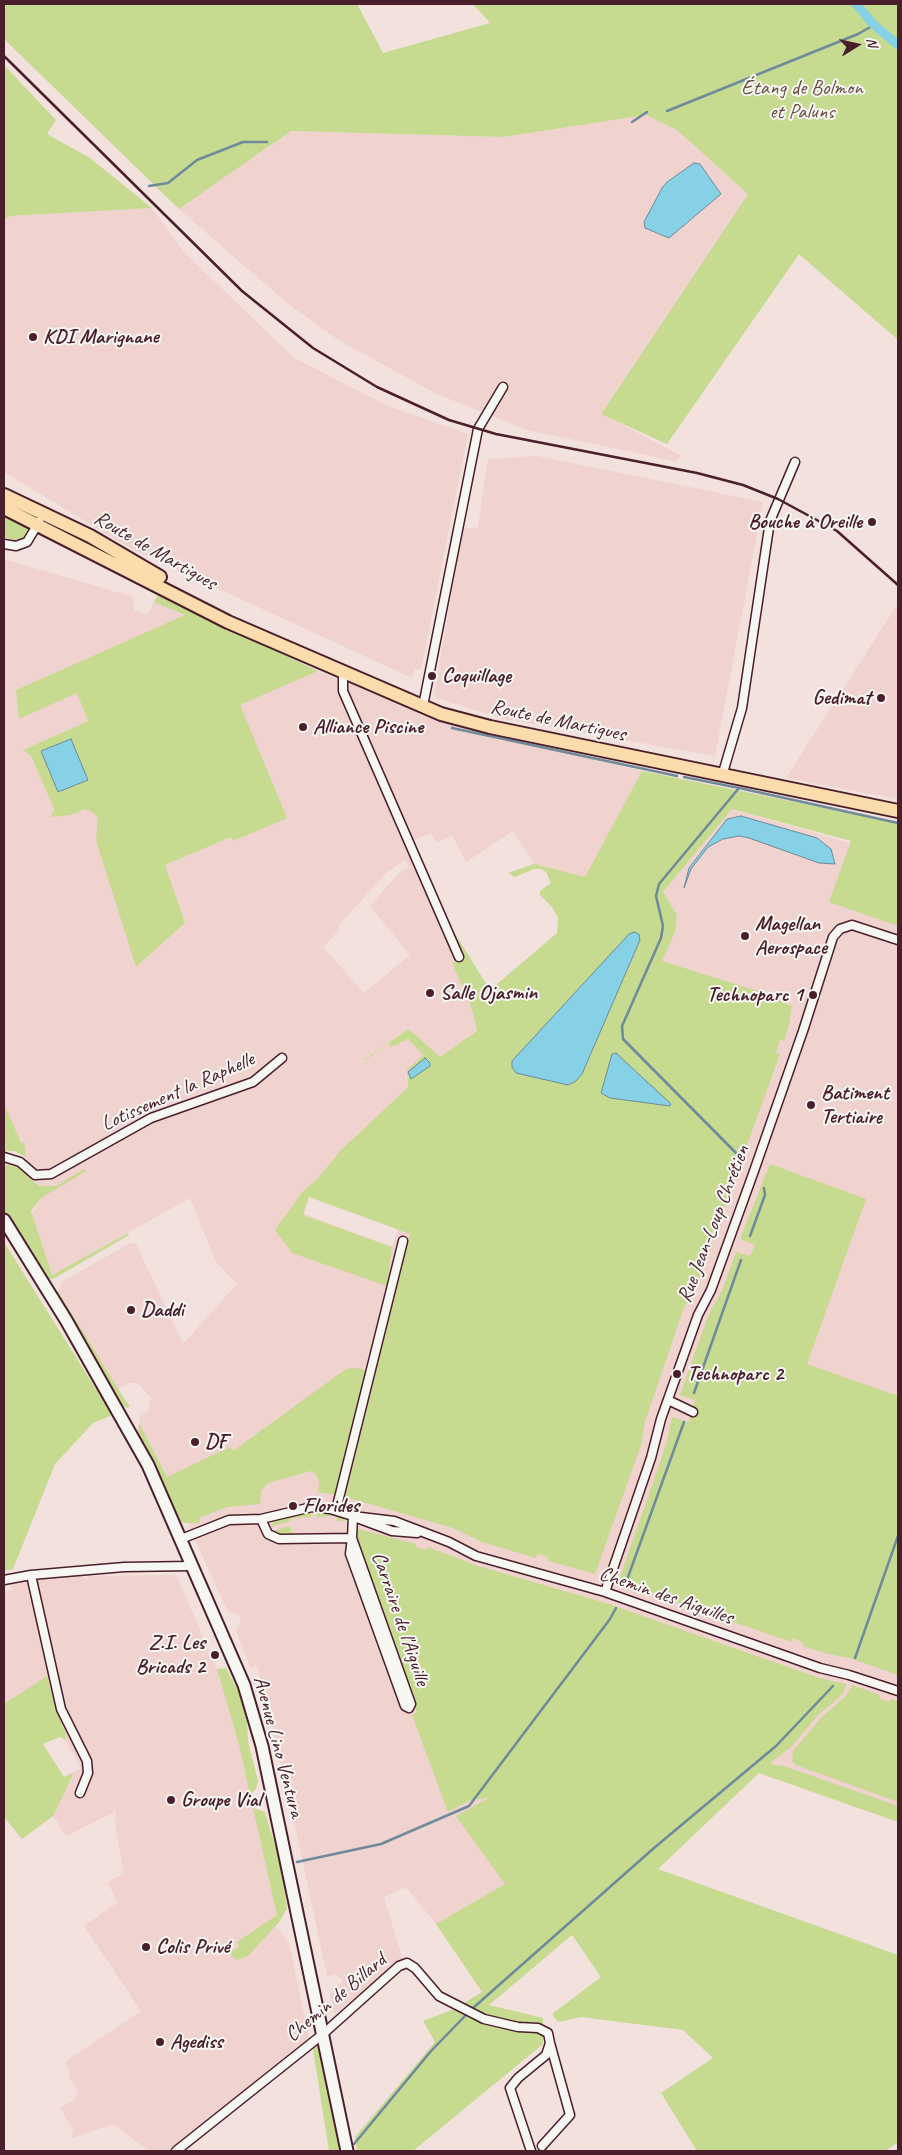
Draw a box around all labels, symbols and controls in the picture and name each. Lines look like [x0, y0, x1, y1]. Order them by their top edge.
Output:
north arrow [832, 20, 882, 70]
text: N [863, 37, 881, 48]
park label: Étang de Bolmon et Paluns [741, 75, 863, 125]
place label: KDI Marignane [43, 324, 159, 350]
marker: KDI Marignane [27, 331, 39, 343]
street label: Route de Martigues [89, 506, 221, 596]
place label: Bouche à Oreille [748, 509, 862, 535]
marker: Bouche à Oreille [866, 516, 878, 528]
place label: Coquillage [442, 663, 511, 689]
marker: Coquillage [426, 670, 438, 682]
place label: Gedimat [812, 685, 871, 711]
marker: Gedimat [875, 692, 887, 704]
street label: Route de Martigues [488, 694, 628, 748]
place label: Alliance Piscine [313, 714, 423, 740]
marker: Alliance Piscine [297, 721, 309, 733]
place label: Magellan Aerospace [755, 911, 827, 961]
marker: Magellan Aerospace [739, 930, 751, 942]
place label: Salle Ojasmin [440, 980, 537, 1006]
place label: Technoparc 1 [707, 982, 803, 1008]
marker: Salle Ojasmin [424, 987, 436, 999]
marker: Technoparc 1 [807, 989, 819, 1001]
street label: Lotissement la Raphelle [98, 1047, 258, 1137]
place label: Batiment Tertiaire [821, 1080, 889, 1130]
marker: Batiment Tertiaire [805, 1099, 817, 1111]
street label: Rue Jean-Loup Chrétien [672, 1142, 756, 1306]
place label: Daddi [141, 1297, 184, 1323]
marker: Daddi [125, 1304, 137, 1316]
place label: Technoparc 2 [687, 1361, 783, 1387]
marker: Technoparc 2 [671, 1368, 683, 1380]
place label: DF [205, 1429, 227, 1455]
marker: DF [189, 1436, 201, 1448]
place label: Florides [303, 1493, 359, 1519]
marker: Florides [287, 1500, 299, 1512]
street label: Carraire de l'Aiguille [365, 1549, 435, 1689]
street label: Chemin des Aiguilles [596, 1561, 736, 1631]
place label: Z.I. Les Bricads 2 [136, 1630, 205, 1680]
marker: Z.I. Les Bricads 2 [209, 1649, 221, 1661]
street label: Avenue Lino Ventura [247, 1674, 309, 1820]
place label: Groupe Vial [181, 1787, 261, 1813]
marker: Groupe Vial [165, 1794, 177, 1806]
place label: Colis Privé [156, 1934, 229, 1960]
marker: Colis Privé [140, 1941, 152, 1953]
street label: Chemin de Billard [280, 1948, 392, 2048]
place label: Agediss [170, 2029, 223, 2055]
marker: Agediss [154, 2036, 166, 2048]

